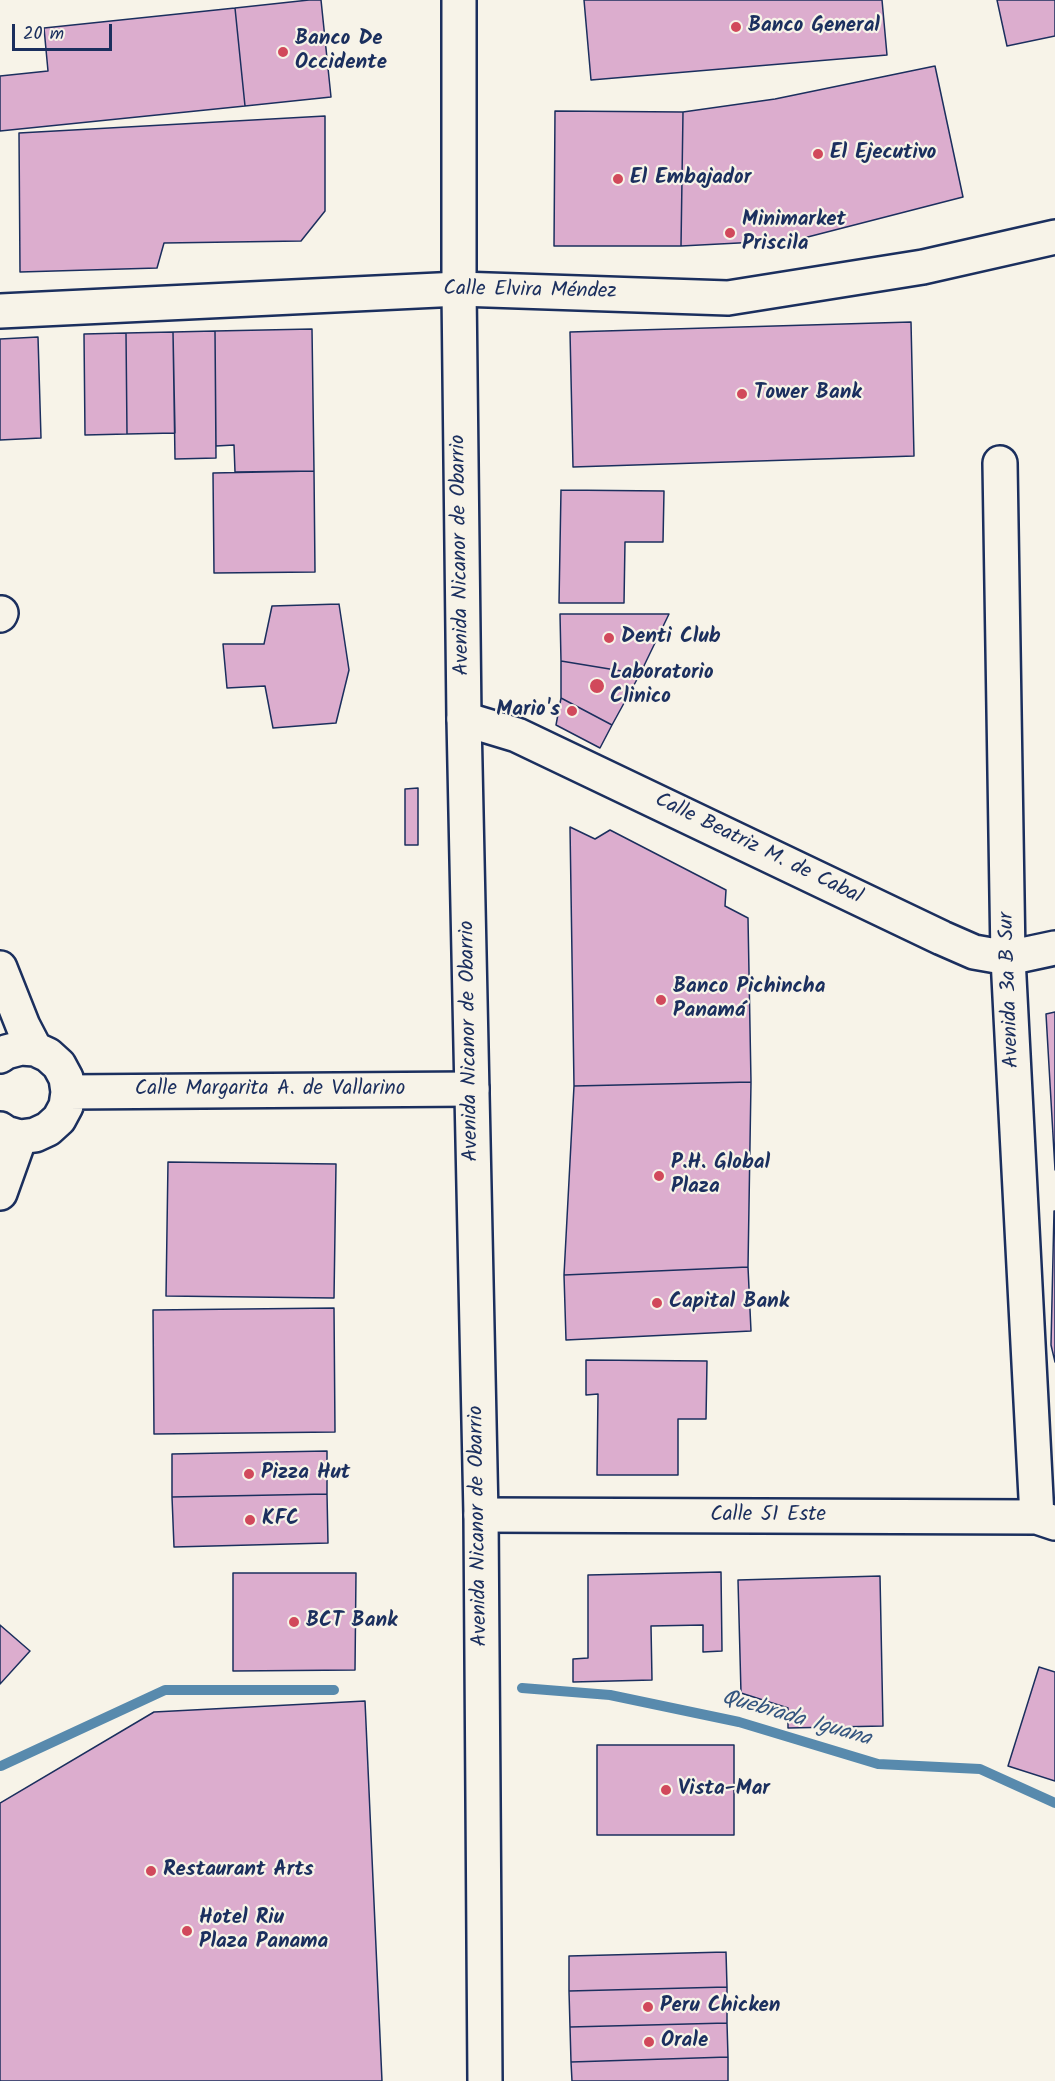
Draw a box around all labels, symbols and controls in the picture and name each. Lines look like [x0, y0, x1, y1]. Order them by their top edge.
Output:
scale bar [15, 12, 116, 50]
place label: Banco General [748, 14, 880, 40]
text: 20 m [23, 20, 64, 49]
marker: Banco General [729, 20, 743, 34]
place label: Banco De Occidente [295, 27, 387, 77]
marker: Banco De Occidente [276, 45, 290, 59]
place label: El Ejecutivo [830, 141, 936, 167]
marker: El Ejecutivo [811, 147, 825, 161]
place label: El Embajador [630, 166, 751, 192]
marker: El Embajador [611, 172, 625, 186]
place label: Minimarket Priscila [742, 208, 846, 258]
marker: Minimarket Priscila [723, 226, 737, 240]
street label: Calle Elvira Méndez [443, 278, 617, 306]
place label: Tower Bank [754, 381, 862, 407]
marker: Tower Bank [735, 387, 749, 401]
street label: Avenida Nicanor de Obarrio [447, 434, 477, 676]
place label: Denti Club [621, 625, 721, 651]
marker: Denti Club [602, 631, 616, 645]
place label: Laboratorio Clinico [610, 661, 714, 711]
marker: Laboratorio Clinico [588, 677, 606, 695]
place label: Mario's [496, 698, 560, 724]
marker: Mario's [565, 704, 579, 718]
street label: Calle Beatriz M. de Cabal [650, 789, 866, 911]
street label: Avenida 3a B Sur [996, 911, 1026, 1069]
street label: Avenida Nicanor de Obarrio [456, 920, 486, 1162]
place label: Banco Pichincha Panamá [673, 975, 825, 1025]
marker: Banco Pichincha Panamá [654, 993, 668, 1007]
street label: Calle Margarita A. de Vallarino [135, 1077, 405, 1103]
place label: P.H. Global Plaza [671, 1151, 770, 1201]
marker: P.H. Global Plaza [652, 1169, 666, 1183]
place label: Capital Bank [669, 1290, 789, 1316]
marker: Capital Bank [650, 1296, 664, 1310]
street label: Avenida Nicanor de Obarrio [465, 1405, 495, 1647]
place label: Pizza Hut [261, 1461, 350, 1487]
marker: Pizza Hut [242, 1467, 256, 1481]
street label: Calle 51 Este [710, 1503, 826, 1529]
place label: KFC [262, 1507, 299, 1533]
marker: KFC [243, 1513, 257, 1527]
place label: BCT Bank [306, 1609, 397, 1635]
marker: BCT Bank [287, 1615, 301, 1629]
water label: Quebrada Iguana [718, 1686, 874, 1754]
place label: Vista-Mar [678, 1777, 770, 1803]
marker: Vista-Mar [659, 1783, 673, 1797]
place label: Restaurant Arts [163, 1858, 314, 1884]
marker: Restaurant Arts [144, 1864, 158, 1878]
place label: Hotel Riu Plaza Panama [199, 1906, 328, 1956]
marker: Hotel Riu Plaza Panama [180, 1924, 194, 1938]
place label: Peru Chicken [660, 1994, 780, 2020]
marker: Peru Chicken [641, 2000, 655, 2014]
place label: Orale [661, 2029, 708, 2055]
marker: Orale [642, 2035, 656, 2049]

